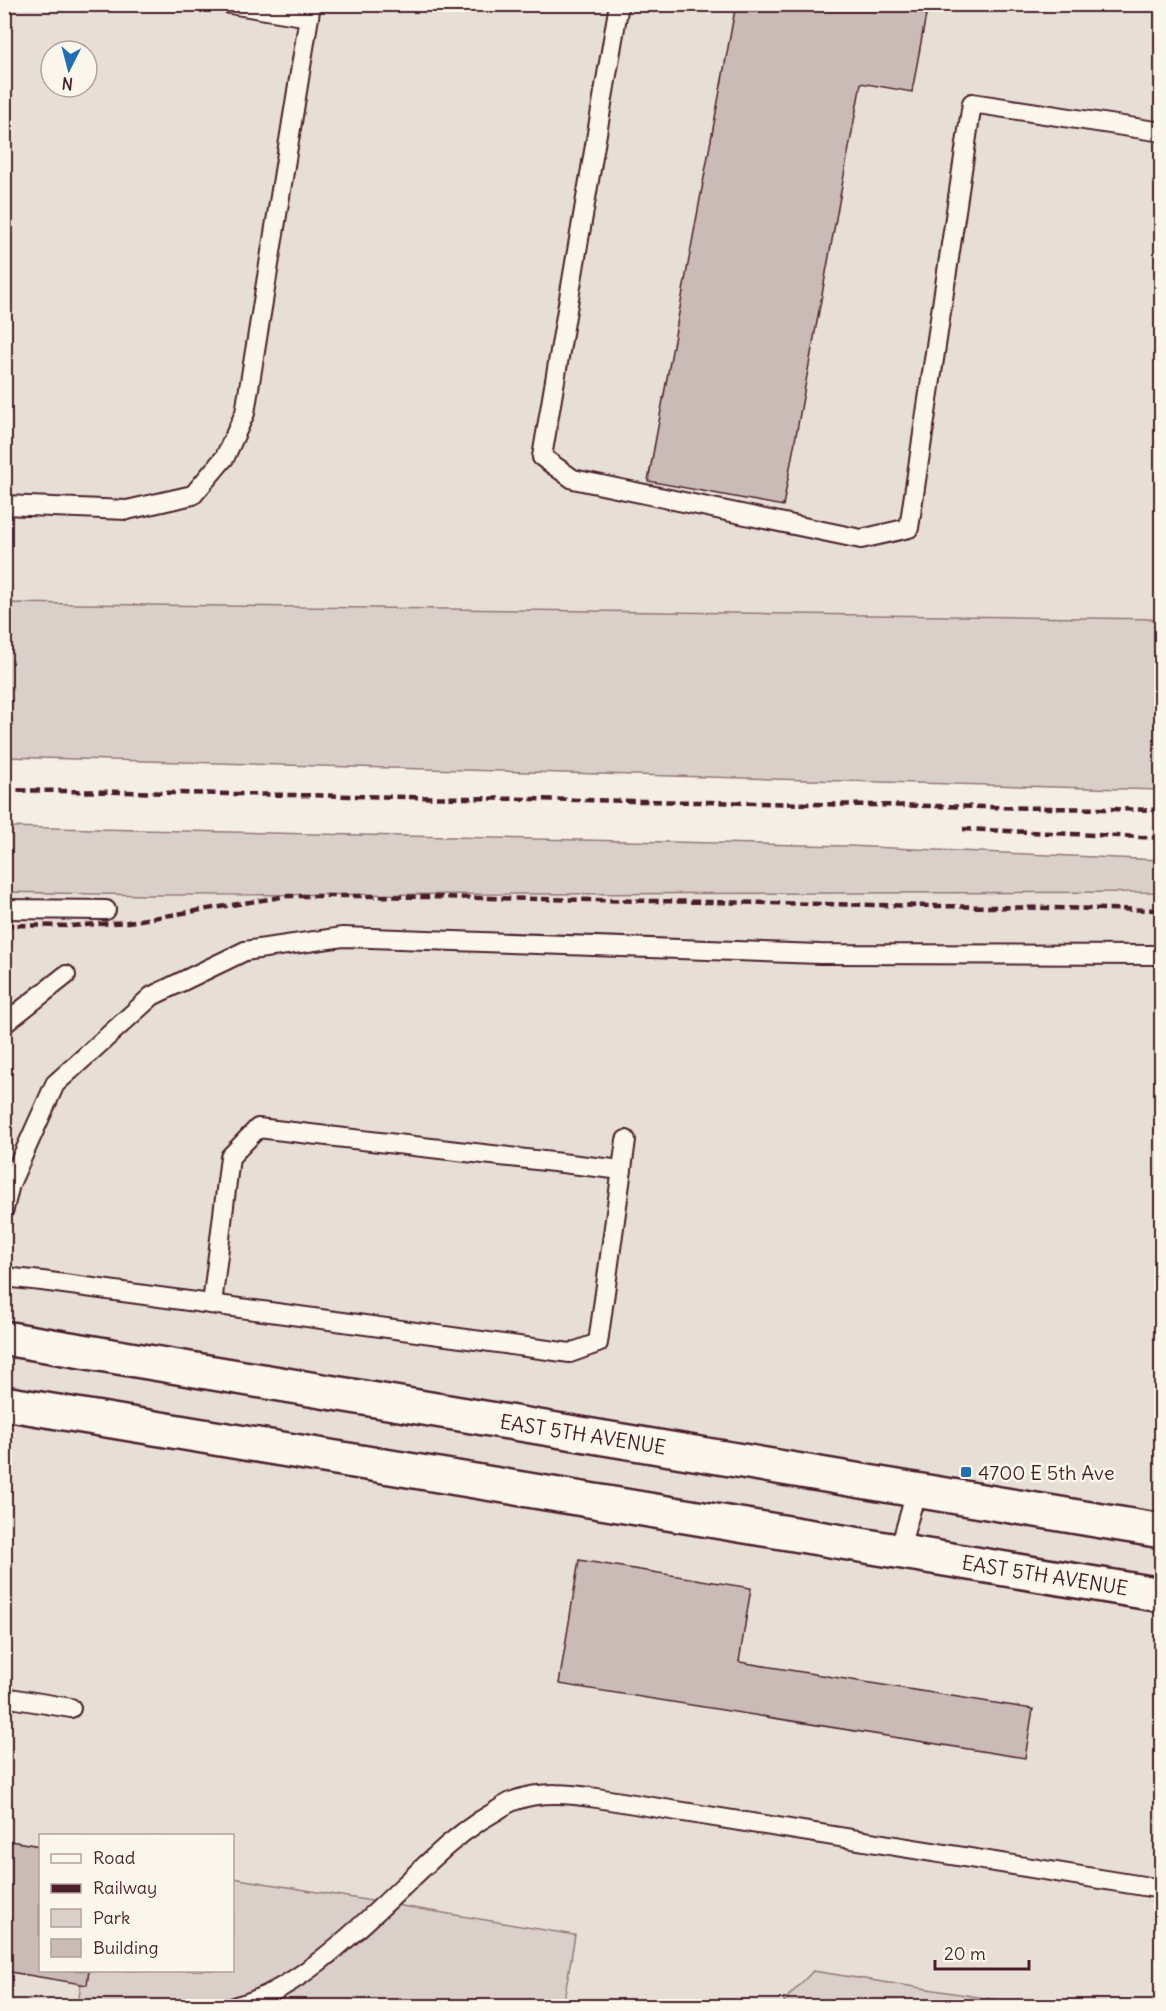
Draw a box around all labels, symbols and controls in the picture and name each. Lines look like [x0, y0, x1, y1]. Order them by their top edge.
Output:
north arrow [39, 39, 99, 99]
text: N [61, 73, 74, 94]
street label: EAST 5TH AVENUE [498, 1409, 668, 1459]
place label: 4700 E 5th Ave [978, 1460, 1115, 1485]
marker: 4700 E 5th Ave [959, 1465, 973, 1479]
street label: EAST 5TH AVENUE [960, 1550, 1130, 1600]
legend [39, 1834, 234, 1972]
text: Road [93, 1846, 136, 1869]
text: Railway [93, 1876, 157, 1899]
text: Park [93, 1906, 130, 1929]
scale bar [935, 1933, 1030, 1971]
text: Building [93, 1936, 158, 1959]
text: 20 m [944, 1942, 986, 1965]

